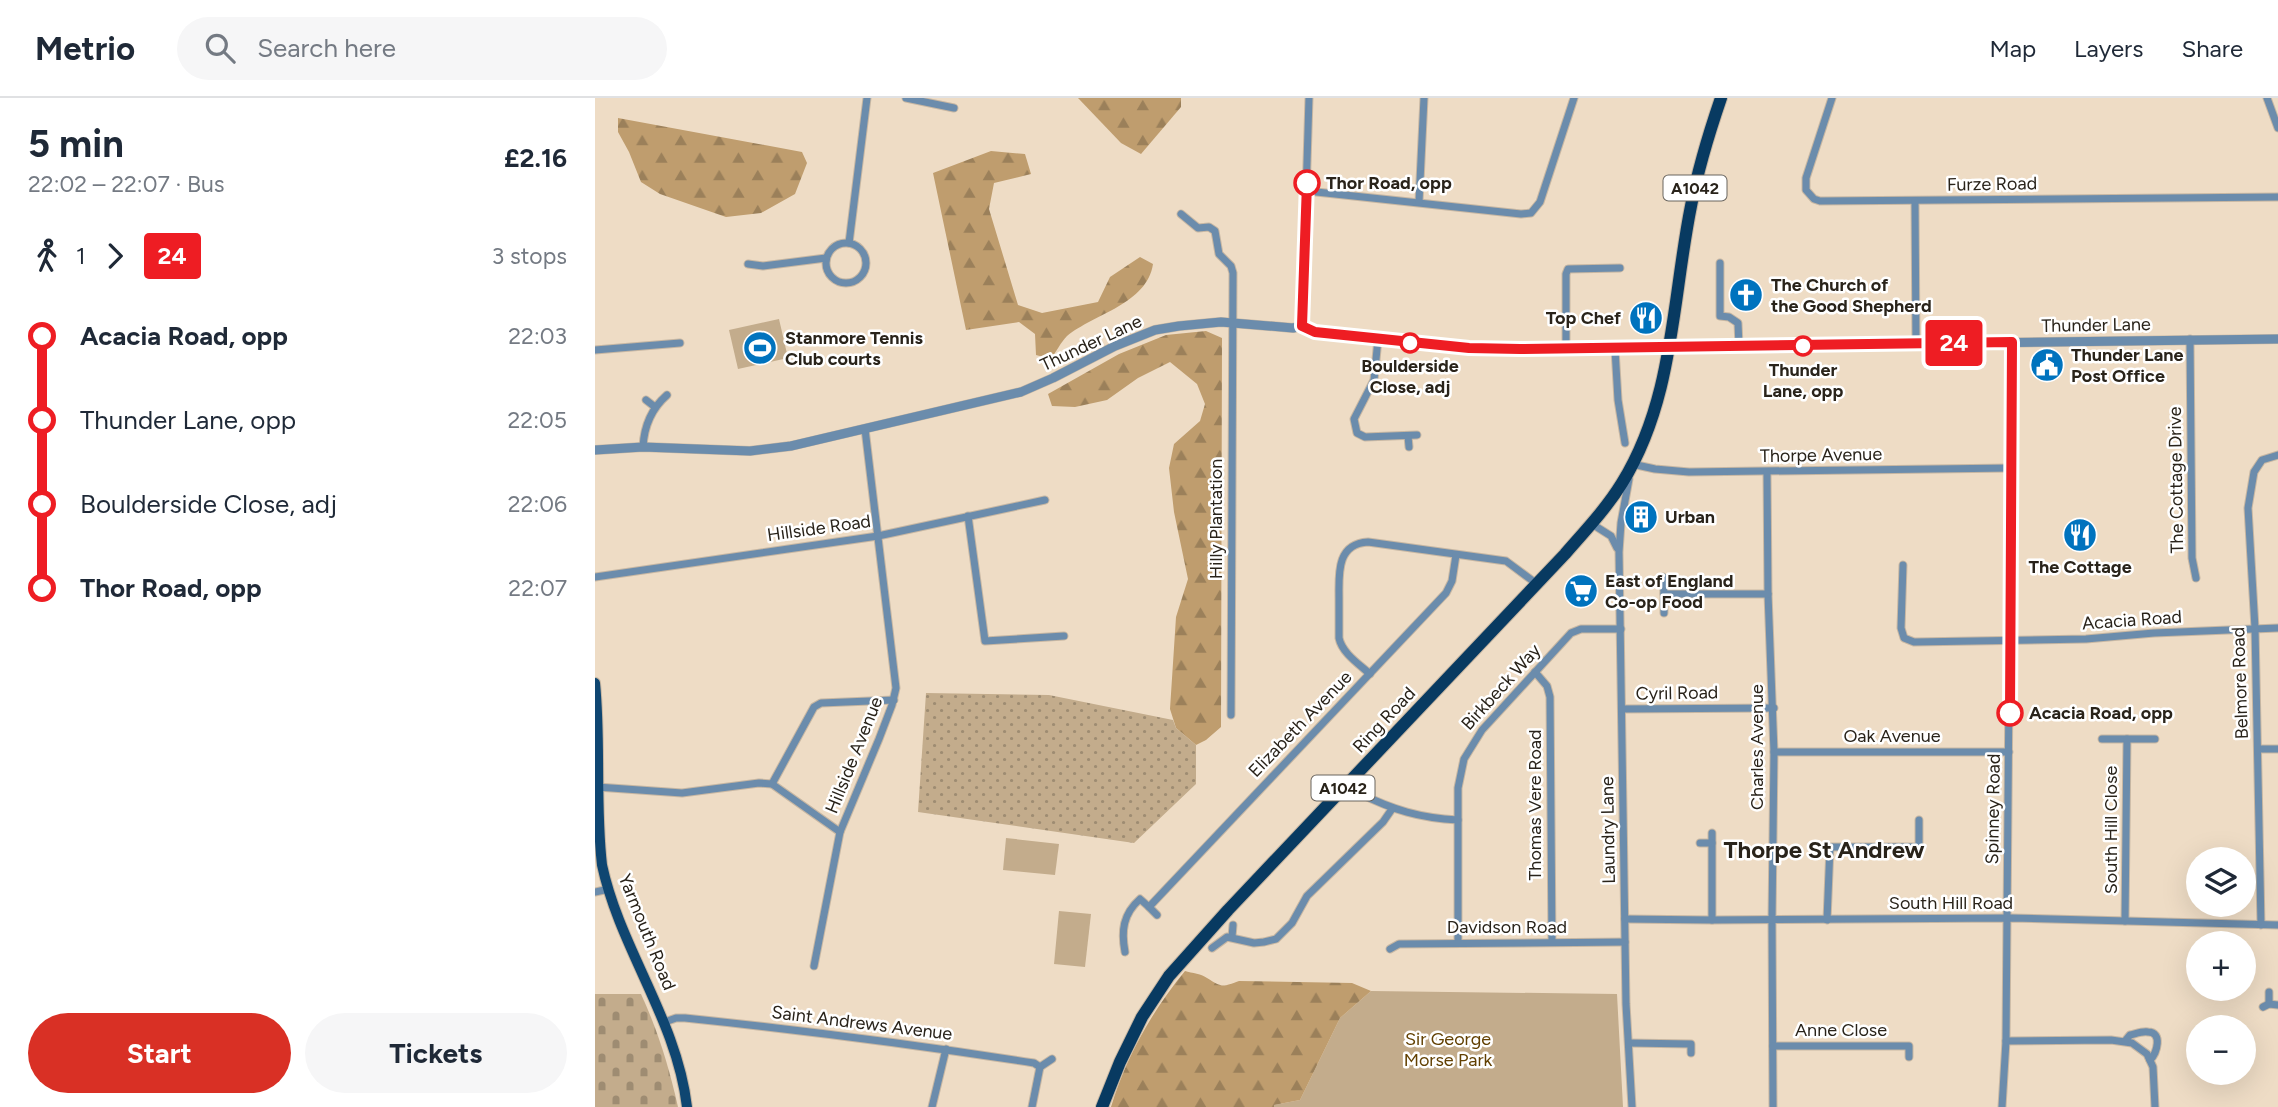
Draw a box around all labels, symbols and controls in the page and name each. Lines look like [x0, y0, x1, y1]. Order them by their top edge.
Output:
search box [177, 17, 667, 80]
text: Metrio [35, 29, 135, 68]
icon: search [201, 29, 239, 67]
text: Search here [257, 32, 396, 64]
text: Map [1989, 34, 2036, 63]
text: Layers [2074, 34, 2143, 63]
text: Share [2181, 34, 2243, 63]
text: 5 min [28, 121, 124, 167]
text: £2.16 [504, 142, 567, 174]
text: 22:02 – 22:07 · Bus [28, 170, 225, 198]
marker: Thor Road, opp [1294, 170, 1320, 196]
place label: Thor Road, opp [1326, 172, 1452, 194]
street label: Furze Road [1947, 172, 2037, 196]
road number: A1042 [1663, 176, 1727, 200]
icon: walk [28, 237, 66, 275]
icon: forward [96, 237, 134, 275]
text: 24 [158, 241, 187, 270]
text: 1 [76, 242, 86, 270]
text: 3 stops [492, 242, 567, 270]
place label: The Church of the Good Shepherd [1771, 274, 1932, 317]
church icon: The Church of the Good Shepherd [1727, 276, 1765, 314]
restaurant icon: Top Chef [1627, 299, 1665, 337]
place label: Top Chef [1546, 307, 1622, 329]
street label: Thunder Lane [1037, 310, 1145, 376]
street label: Thunder Lane [2041, 313, 2151, 337]
text: Acacia Road, opp [80, 320, 288, 352]
line badge: 24 [1923, 320, 1985, 366]
text: 22:03 [508, 322, 567, 350]
place label: Stanmore Tennis Club courts [785, 327, 924, 370]
text: 24 [1939, 328, 1969, 357]
sports icon: Stanmore Tennis Club courts [741, 329, 779, 367]
marker: Boulderside Close, adj [1400, 333, 1420, 353]
marker: Thunder Lane, opp [1793, 336, 1813, 356]
place label: Thunder Lane Post Office [2071, 344, 2183, 387]
public building icon: Thunder Lane Post Office [2028, 346, 2066, 384]
place label: Boulderside Close, adj [1361, 355, 1459, 398]
place label: Thunder Lane, opp [1763, 359, 1843, 402]
text: Thunder Lane, opp [80, 404, 296, 436]
text: 22:05 [507, 406, 567, 434]
street label: The Cottage Drive [2164, 406, 2188, 554]
street label: Thorpe Avenue [1760, 443, 1882, 467]
street label: Hilly Plantation [1205, 459, 1227, 579]
text: Boulderside Close, adj [80, 488, 337, 520]
text: 22:06 [508, 490, 567, 518]
building icon: Urban [1622, 498, 1660, 536]
place label: Urban [1665, 506, 1715, 528]
street label: Hillside Road [766, 510, 872, 546]
restaurant icon: The Cottage [2061, 516, 2099, 554]
place label: The Cottage [2028, 556, 2132, 578]
place label: East of England Co-op Food [1605, 570, 1734, 613]
text: Thor Road, opp [80, 572, 262, 604]
supermarket icon: East of England Co-op Food [1562, 572, 1600, 610]
text: 22:07 [508, 574, 567, 602]
street label: Acacia Road [2081, 606, 2183, 634]
street label: Belmore Road [2227, 626, 2253, 740]
street label: Birkbeck Way [1457, 639, 1546, 735]
street label: Elizabeth Avenue [1244, 666, 1356, 782]
street label: Cyril Road [1636, 681, 1718, 705]
street label: Ring Road [1348, 683, 1420, 757]
street label: Charles Avenue [1746, 684, 1768, 810]
street label: Hillside Avenue [821, 693, 887, 817]
marker: Acacia Road, opp [1997, 700, 2023, 726]
place label: Acacia Road, opp [2029, 702, 2173, 724]
street label: Oak Avenue [1843, 725, 1941, 747]
street label: Thomas Vere Road [1524, 729, 1546, 881]
street label: Spinney Road [1981, 753, 2005, 865]
street label: South Hill Close [2100, 766, 2122, 894]
road number: A1042 [1311, 776, 1375, 800]
street label: Laundry Lane [1596, 776, 1620, 884]
district label: Thorpe St Andrew [1723, 835, 1925, 864]
map controls [2186, 847, 2256, 1085]
button: layers [2186, 847, 2256, 917]
street label: Yarmouth Road [614, 871, 680, 993]
street label: South Hill Road [1889, 892, 2013, 914]
street label: Davidson Road [1447, 916, 1567, 938]
button: + [2186, 931, 2256, 1001]
street label: Saint Andrews Avenue [770, 1001, 954, 1045]
button: Start [28, 1013, 291, 1093]
button: Tickets [305, 1013, 567, 1093]
button: − [2186, 1015, 2256, 1085]
street label: Anne Close [1795, 1019, 1887, 1041]
park label: Sir George Morse Park [1404, 1028, 1493, 1071]

